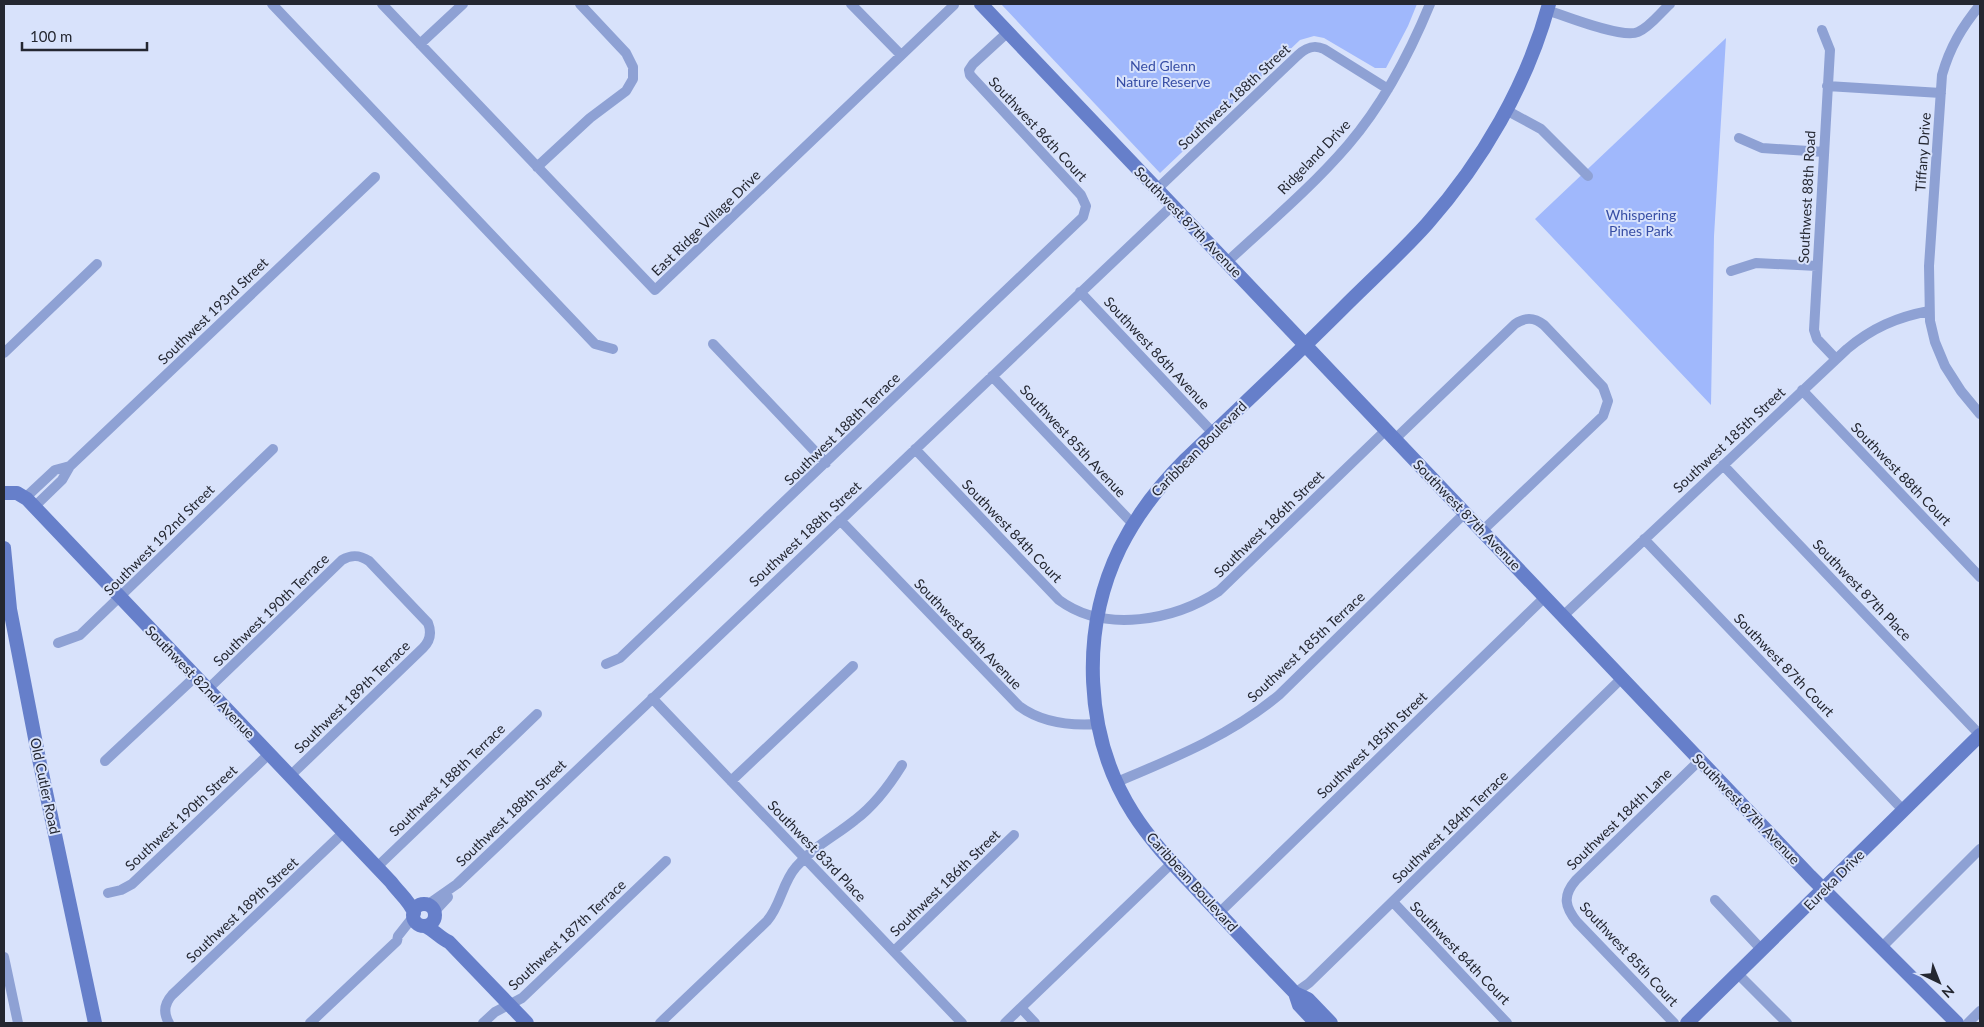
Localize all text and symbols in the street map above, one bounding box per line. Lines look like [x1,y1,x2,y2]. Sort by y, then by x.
scale bar [22,20,148,52]
text: 100 m [30,27,72,45]
street label: Southwest 188th Street [1174,40,1293,153]
park label: Ned Glenn Nature Reserve [1116,57,1210,90]
street label: Southwest 86th Court [986,73,1091,184]
street label: Tiffany Drive [1911,112,1934,192]
street label: Ridgeland Drive [1274,116,1354,198]
street label: Southwest 88th Road [1795,130,1818,264]
street label: Southwest 87th Avenue [1131,163,1246,281]
street label: East Ridge Village Drive [648,166,764,279]
park label: Whispering Pines Park [1606,206,1676,239]
street label: Southwest 193rd Street [154,254,271,368]
street label: Southwest 86th Avenue [1101,293,1214,412]
street label: Southwest 188th Terrace [780,369,903,488]
street label: Southwest 85th Avenue [1017,381,1130,500]
street label: Southwest 185th Street [1669,383,1788,496]
street label: Caribbean Boulevard [1147,397,1250,500]
street label: Southwest 88th Court [1848,419,1955,529]
street label: Southwest 87th Avenue [1410,456,1525,574]
street label: Southwest 186th Street [1210,467,1327,581]
street label: Southwest 84th Court [959,476,1066,586]
street label: Southwest 188th Street [745,477,864,590]
street label: Southwest 192nd Street [100,481,218,599]
street label: Southwest 87th Place [1810,535,1915,644]
street label: Southwest 190th Terrace [209,550,332,669]
street label: Southwest 84th Avenue [911,575,1026,693]
street label: Southwest 185th Terrace [1243,588,1368,705]
street label: Southwest 87th Court [1731,610,1838,720]
street label: Southwest 82nd Avenue [142,622,259,742]
street label: Southwest 189th Terrace [290,637,413,756]
street label: Southwest 185th Street [1313,688,1430,802]
street label: Southwest 188th Terrace [385,720,508,839]
street label: Old Cutler Road [27,736,64,836]
street label: Southwest 87th Avenue [1689,750,1804,868]
street label: Southwest 188th Street [452,756,569,870]
street label: Southwest 190th Street [121,761,240,874]
street label: Southwest 184th Lane [1563,764,1675,873]
street label: Southwest 184th Terrace [1388,767,1511,886]
street label: Southwest 83rd Place [765,797,870,905]
street label: Southwest 186th Street [886,826,1003,940]
street label: Caribbean Boulevard [1143,828,1242,935]
street label: Eureka Drive [1800,846,1868,914]
street label: Southwest 189th Street [182,853,301,966]
street label: Southwest 187th Terrace [504,876,629,993]
street label: Southwest 84th Court [1407,898,1514,1008]
street label: Southwest 85th Court [1577,898,1682,1009]
north arrow [1914,957,1964,1007]
text: N [1938,982,1958,1002]

